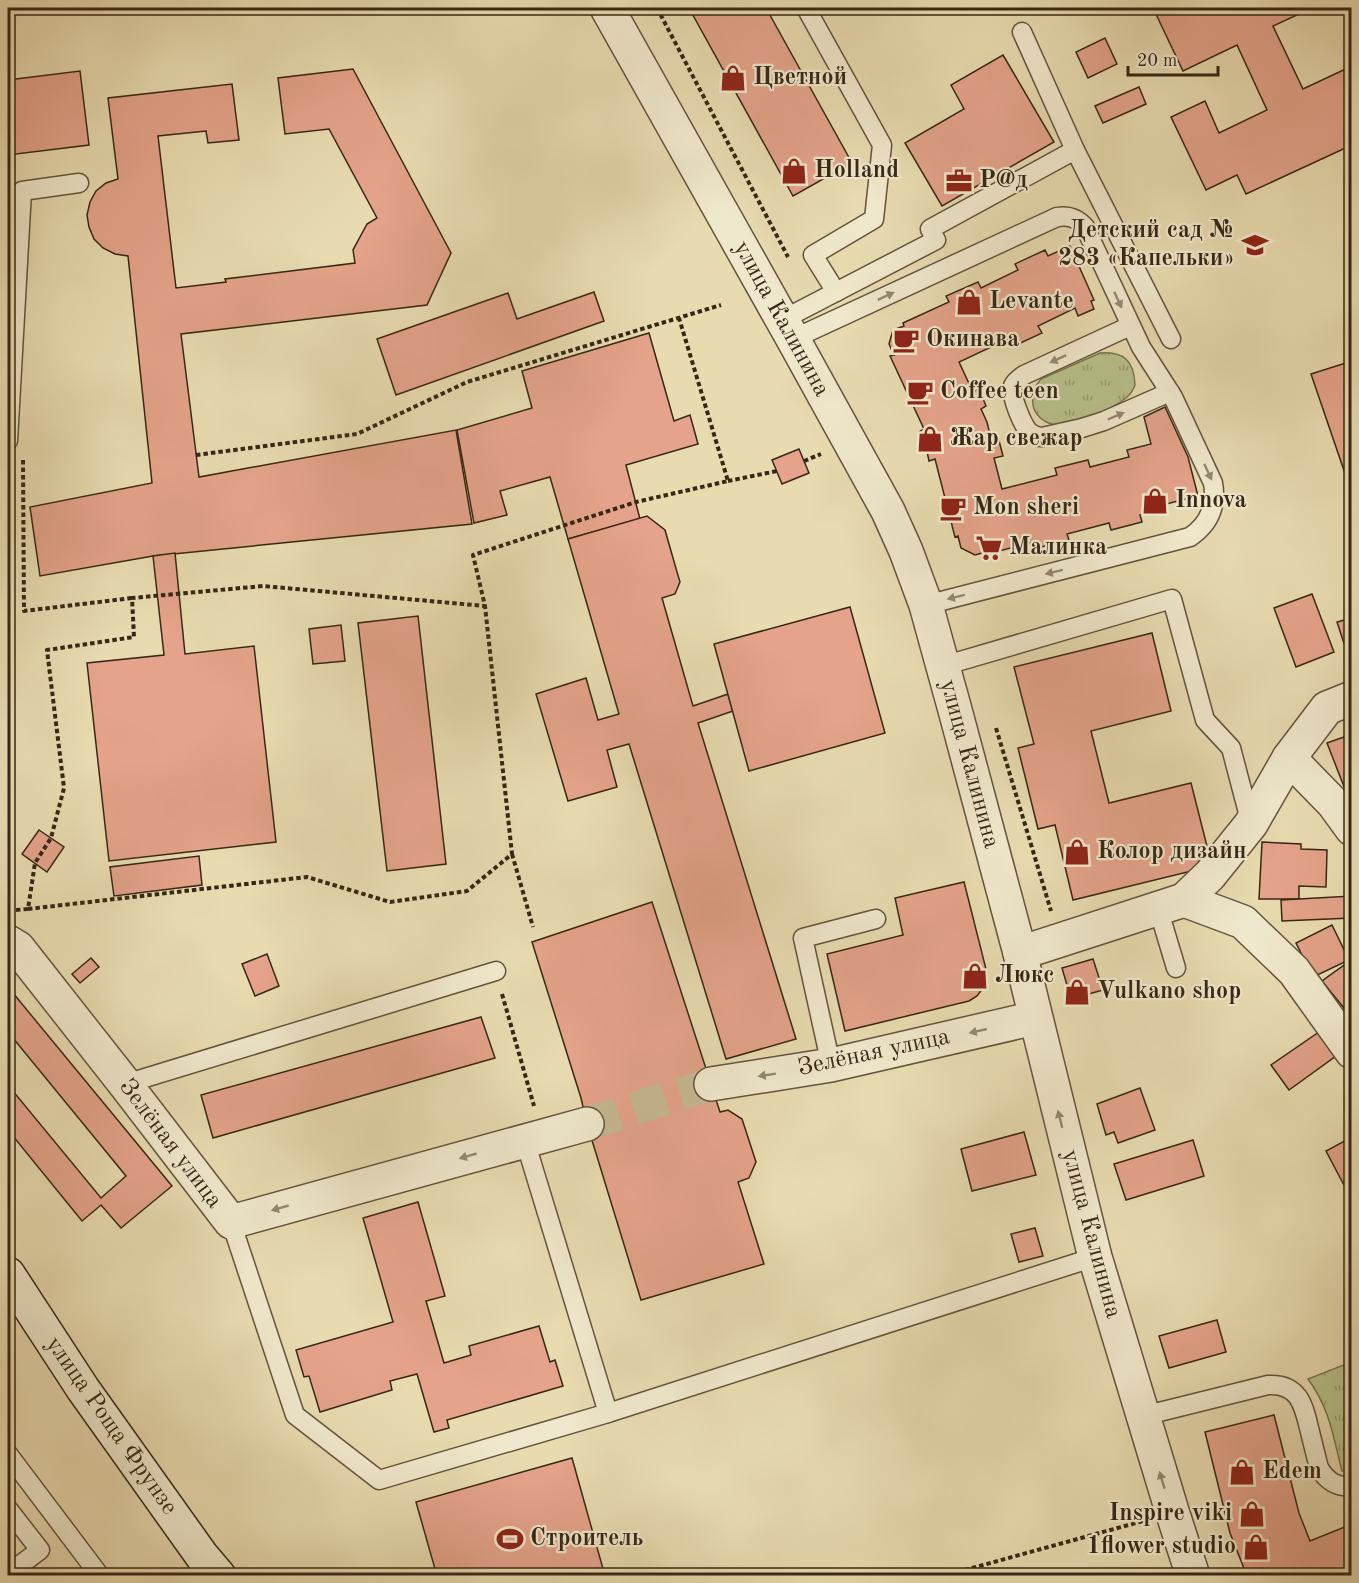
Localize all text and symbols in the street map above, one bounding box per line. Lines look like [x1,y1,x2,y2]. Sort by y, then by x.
scale bar [1128,39,1218,77]
text: 20 m [1137,52,1177,70]
shop icon: Цветной [718,63,748,93]
place label: Цветной [753,66,847,90]
shop icon: Holland [779,156,809,186]
place label: Holland [814,159,899,183]
office icon: Р@д [944,166,974,196]
place label: Р@д [979,169,1028,193]
place label: Детский сад № 283 «Капельки» [1058,219,1235,271]
school or university icon: Детский сад № 283 «Капельки» [1240,230,1270,260]
street label: улица Калинина [728,237,834,401]
shop icon: Levante [954,287,984,317]
place label: Levante [989,290,1074,314]
one-way arrow [878,291,895,300]
one-way arrow [1114,291,1123,308]
cafe icon: Окинава [891,325,921,355]
place label: Окинава [926,328,1019,352]
one-way arrow [1050,355,1067,364]
cafe icon: Coffee teen [905,377,935,407]
place label: Coffee teen [940,380,1059,404]
one-way arrow [1108,411,1126,421]
shop icon: Жар свежар [915,424,945,454]
place label: Жар свежар [950,427,1083,451]
one-way arrow [1204,464,1213,481]
shop icon: Innova [1140,486,1170,516]
place label: Innova [1175,489,1247,513]
cafe icon: Mon sheri [938,493,968,523]
place label: Mon sheri [973,496,1079,520]
supermarket icon: Малинка [974,533,1004,563]
place label: Малинка [1009,536,1107,560]
one-way arrow [1045,568,1063,577]
one-way arrow [946,593,965,603]
street label: улица Калинина [935,677,1003,851]
shop icon: Колор дизайн [1062,837,1092,867]
place label: Колор дизайн [1097,840,1247,864]
shop icon: Люкс [960,961,990,991]
place label: Люкс [995,964,1055,988]
shop icon: Vulkano shop [1062,977,1092,1007]
place label: Vulkano shop [1097,980,1241,1004]
street label: Зелёная улица [796,1025,952,1081]
one-way arrow [969,1027,988,1036]
one-way arrow [757,1071,776,1080]
street label: Зелёная улица [114,1075,226,1213]
one-way arrow [1055,1110,1065,1128]
street label: улица Калинина [1057,1147,1125,1321]
one-way arrow [459,1152,477,1161]
one-way arrow [271,1204,289,1214]
street label: улица Роща Фрунзе [41,1333,181,1519]
shop icon: Edem [1227,1457,1257,1487]
place label: Edem [1262,1460,1322,1484]
one-way arrow [1157,1471,1166,1489]
shop icon: Inspire viki [1237,1499,1267,1529]
place label: Inspire viki [1109,1502,1232,1526]
sports icon: Строитель [495,1524,525,1554]
place label: Строитель [530,1527,643,1551]
shop icon: 1flower studio [1241,1532,1271,1562]
place label: 1flower studio [1087,1535,1236,1559]

